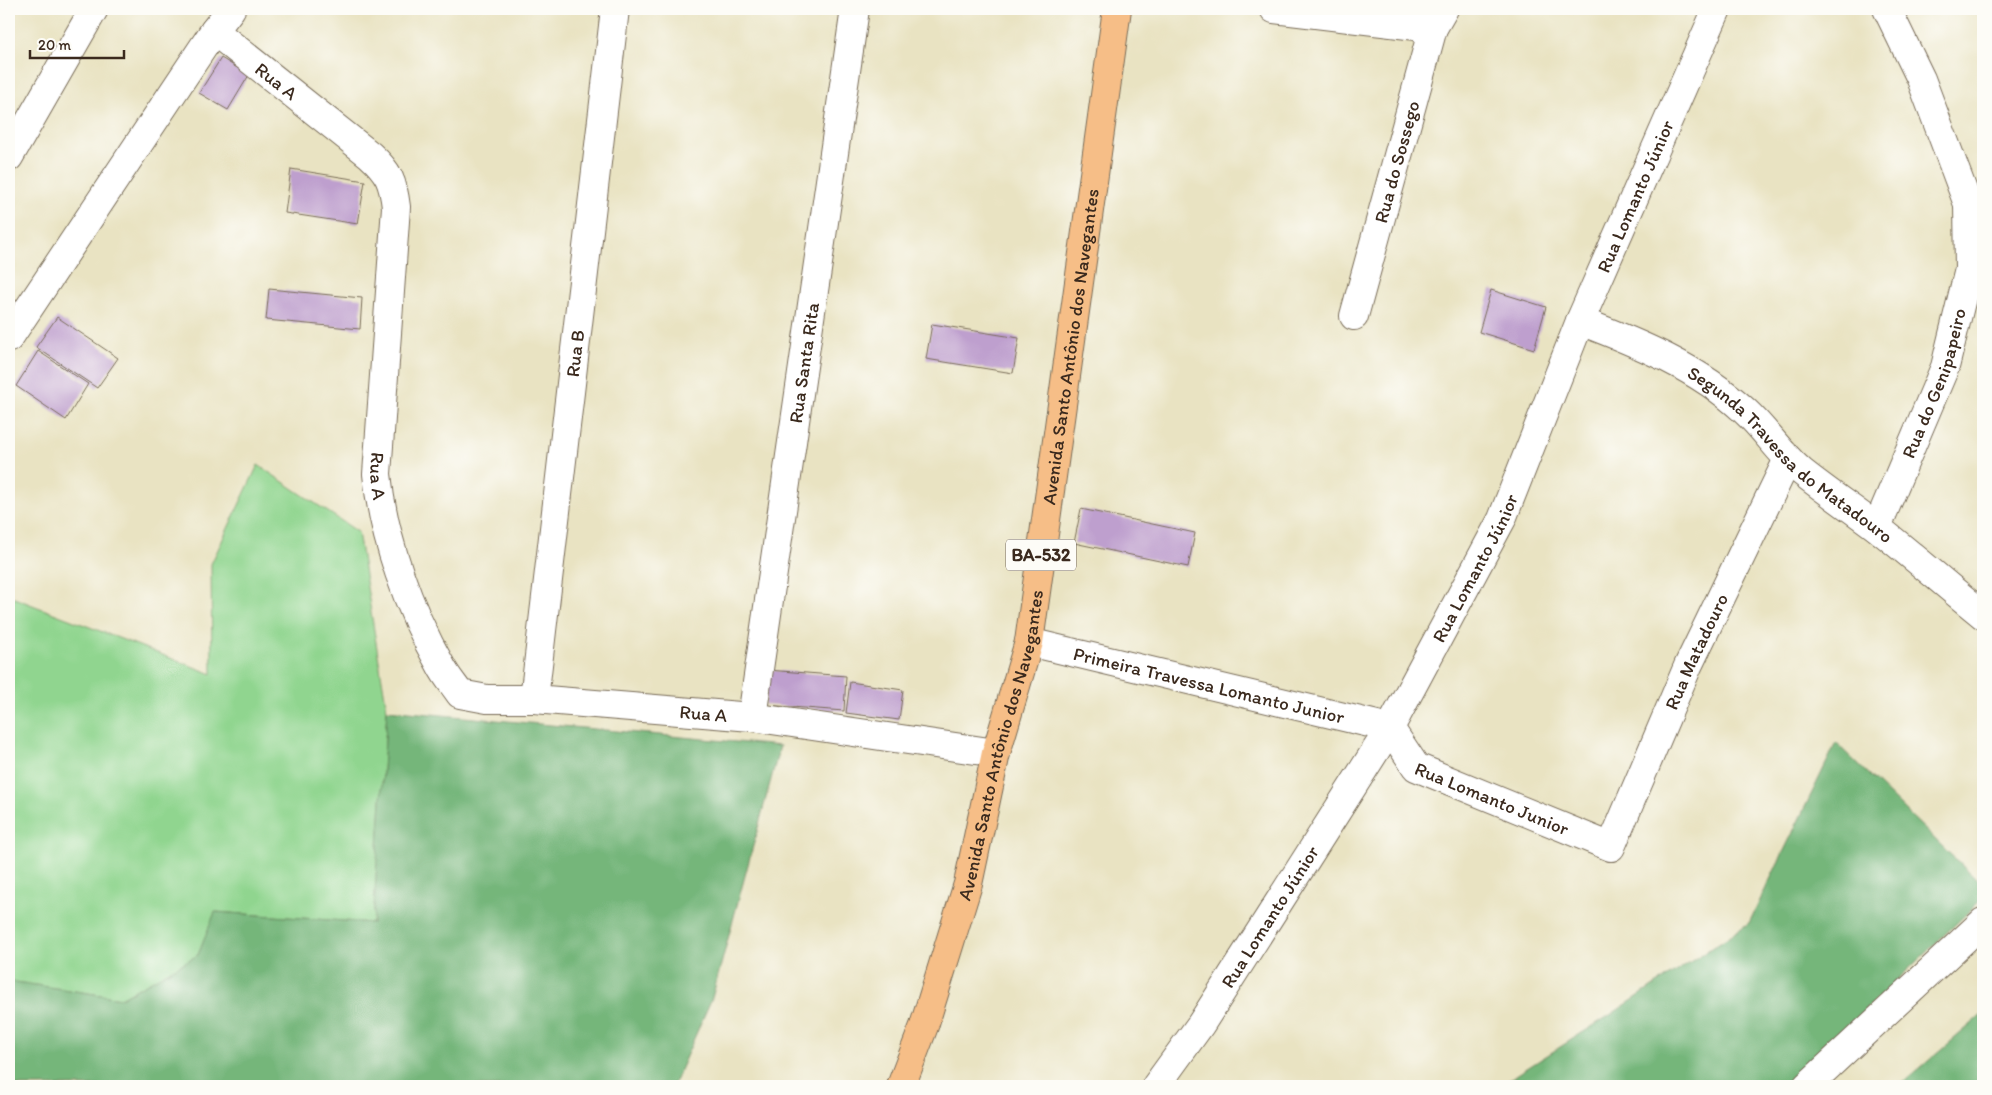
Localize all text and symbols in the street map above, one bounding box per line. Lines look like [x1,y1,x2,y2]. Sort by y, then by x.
scale bar [30,28,124,60]
text: 20 m [38,36,72,54]
street label: Rua A [250,57,302,105]
street label: Rua do Sossego [1369,98,1425,226]
street label: Rua Lomanto Júnior [1592,116,1679,276]
street label: Avenida Santo Antônio dos Navegantes [1037,187,1104,506]
street label: Rua Santa Rita [784,301,824,425]
street label: Rua do Genipapeiro [1897,306,1971,462]
street label: Rua B [561,328,589,378]
street label: Segunda Travessa do Matadouro [1683,361,1898,548]
street label: Rua A [365,451,391,502]
street label: Rua Lomanto Júnior [1427,490,1523,646]
road number: BA-532 [1006,540,1076,570]
street label: Avenida Santo Antônio dos Navegantes [953,588,1048,903]
street label: Rua Matadouro [1660,590,1733,713]
street label: Primeira Travessa Lomanto Junior [1071,642,1347,729]
street label: Rua A [679,700,728,727]
street label: Rua Lomanto Junior [1411,757,1573,841]
street label: Rua Lomanto Júnior [1216,841,1324,992]

